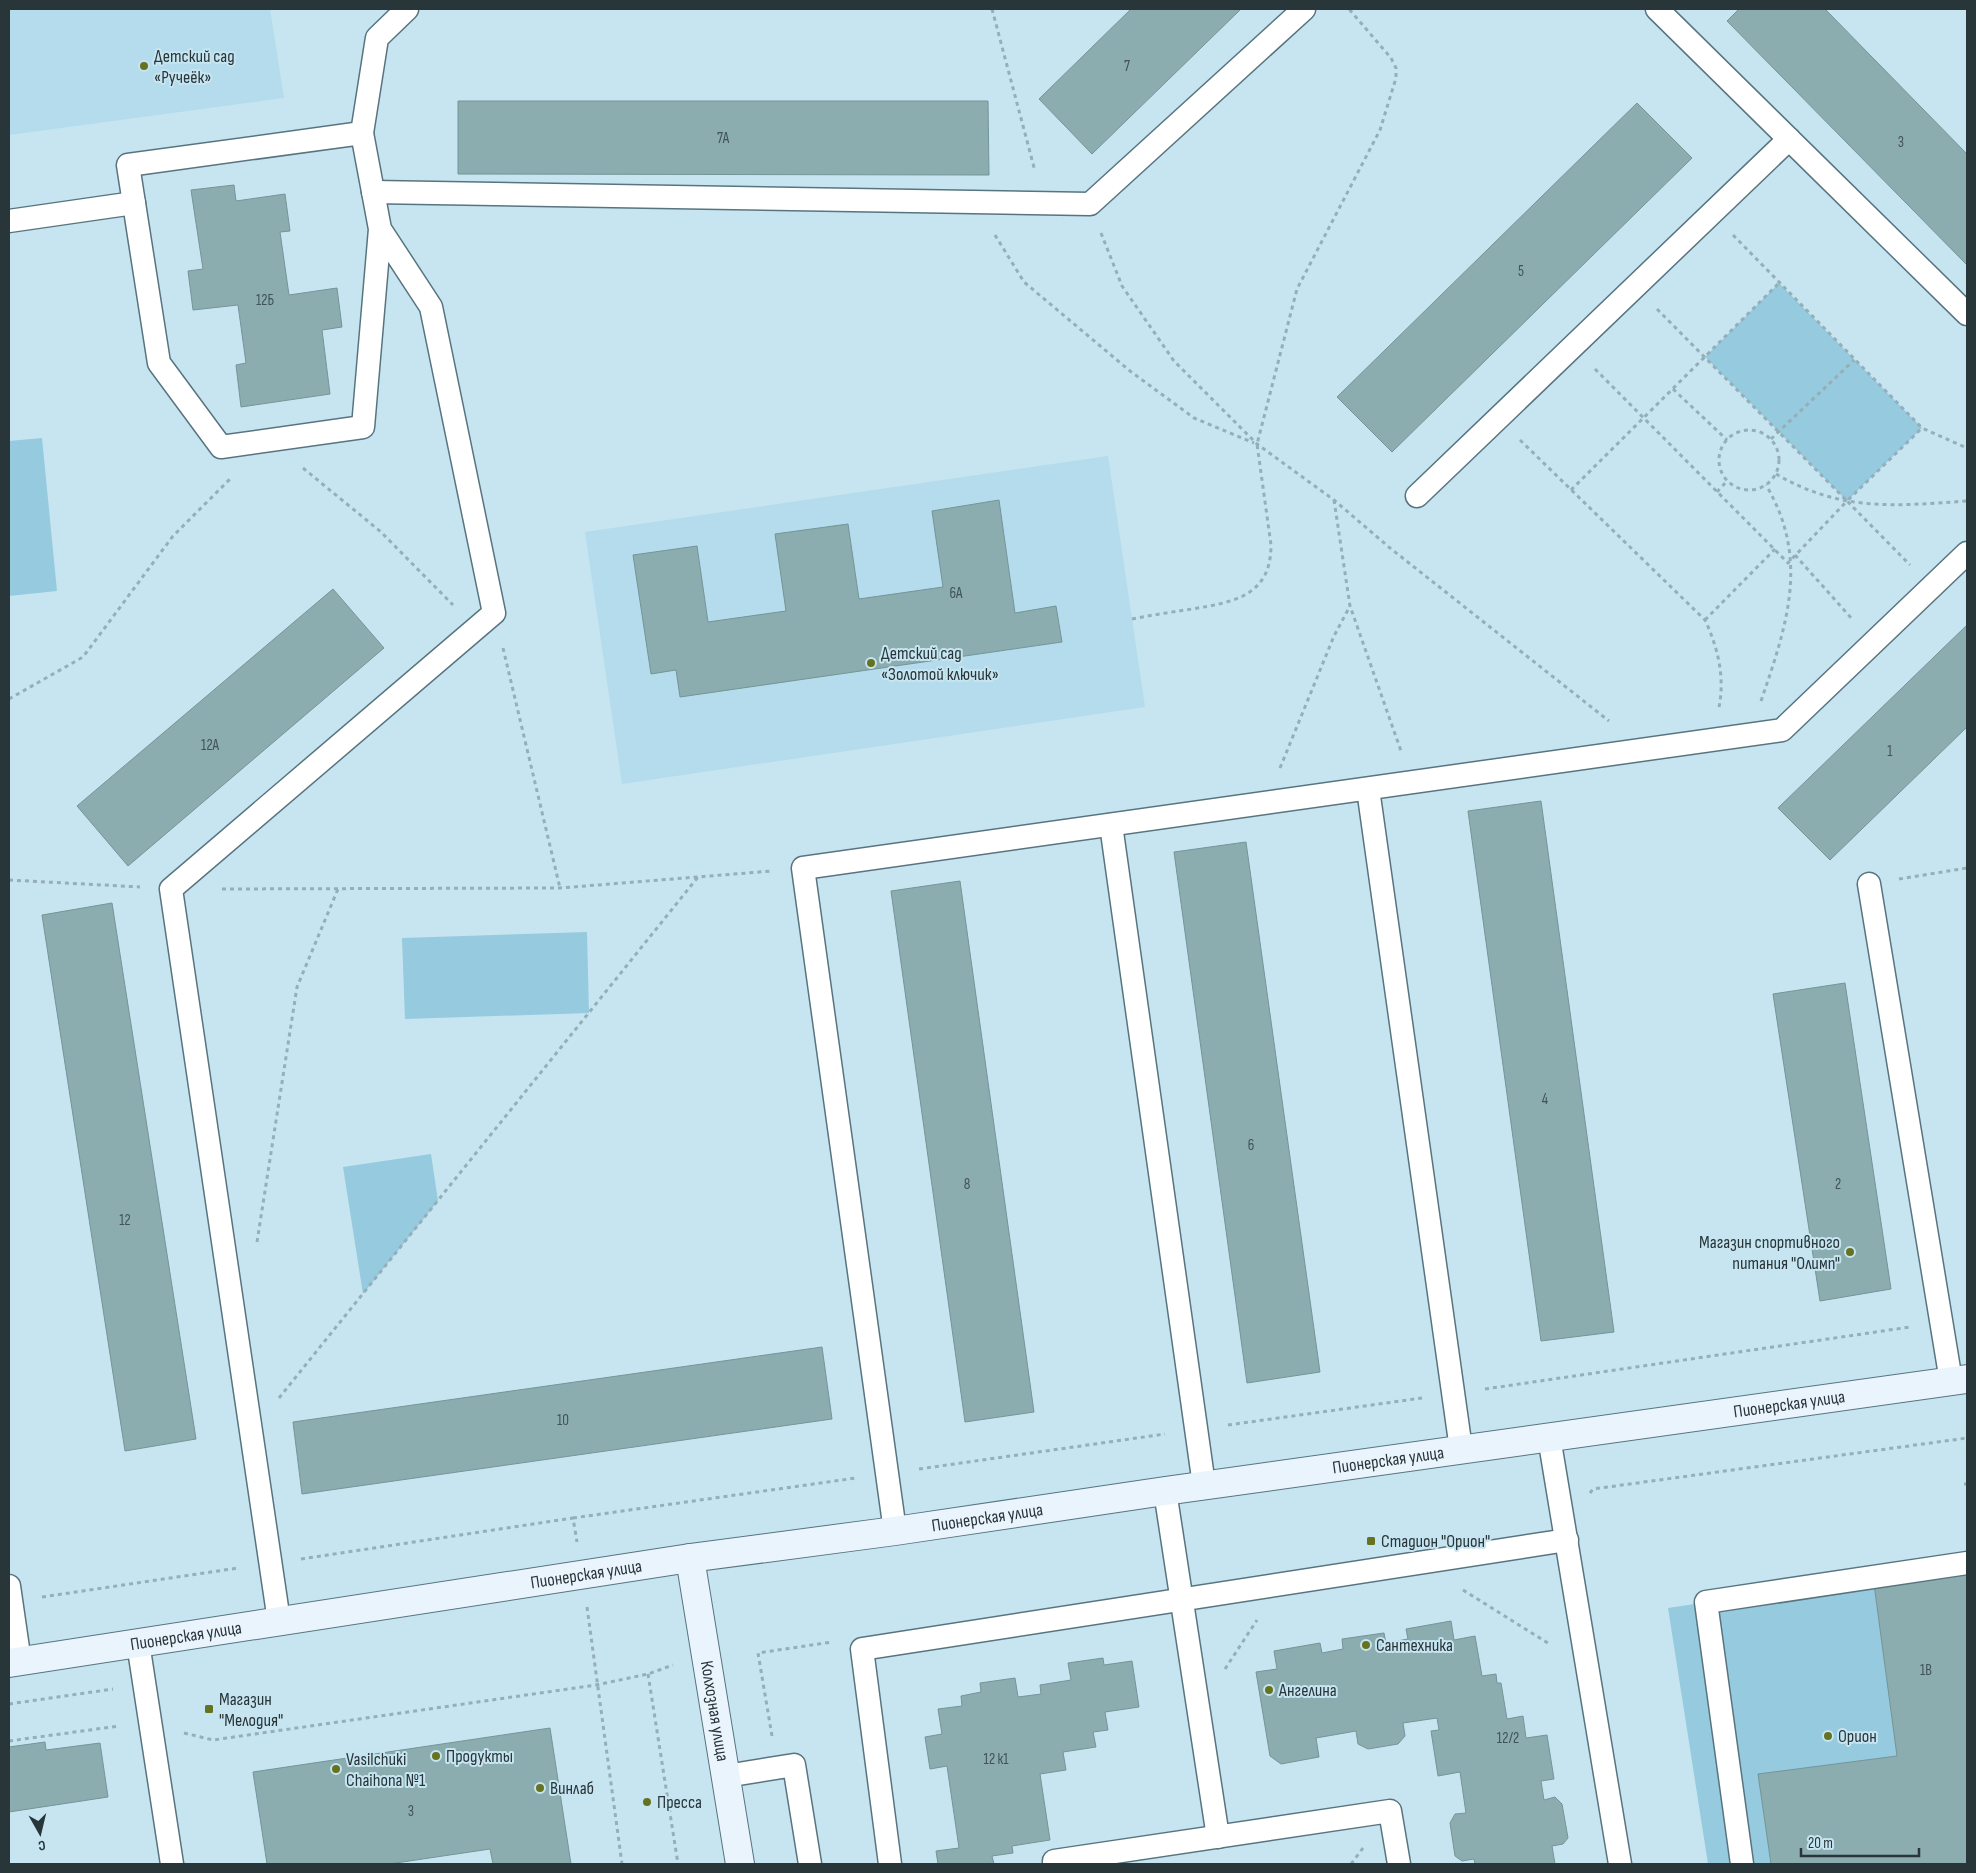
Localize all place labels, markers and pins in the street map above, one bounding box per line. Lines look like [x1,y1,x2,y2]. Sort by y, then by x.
place label: Детский сад «Ручеёк» [154,46,235,88]
marker: Детский сад «Ручеёк» [138,60,150,72]
place label: Детский сад «Золотой ключик» [881,643,999,685]
marker: Детский сад «Золотой ключик» [865,657,877,669]
place label: Магазин спортивного питания "Олимп" [1699,1232,1840,1274]
marker: Магазин спортивного питания "Олимп" [1844,1246,1856,1258]
place label: Стадион "Орион" [1381,1531,1490,1552]
marker: Стадион "Орион" [1365,1535,1377,1547]
place label: Сантехника [1376,1635,1453,1656]
marker: Сантехника [1360,1639,1372,1651]
place label: Ангелина [1278,1680,1337,1701]
marker: Ангелина [1263,1684,1275,1696]
place label: Магазин "Мелодия" [219,1689,283,1731]
marker: Магазин "Мелодия" [203,1703,215,1715]
place label: Орион [1838,1726,1877,1747]
marker: Орион [1822,1730,1834,1742]
place label: Продукты [446,1746,513,1767]
place label: Vasilchuki Chaihona №1 [346,1749,426,1791]
marker: Продукты [430,1750,442,1762]
marker: Vasilchuki Chaihona №1 [330,1763,342,1775]
place label: Винлаб [550,1778,594,1799]
marker: Винлаб [534,1782,546,1794]
place label: Пресса [657,1792,702,1813]
marker: Пресса [641,1796,653,1808]

